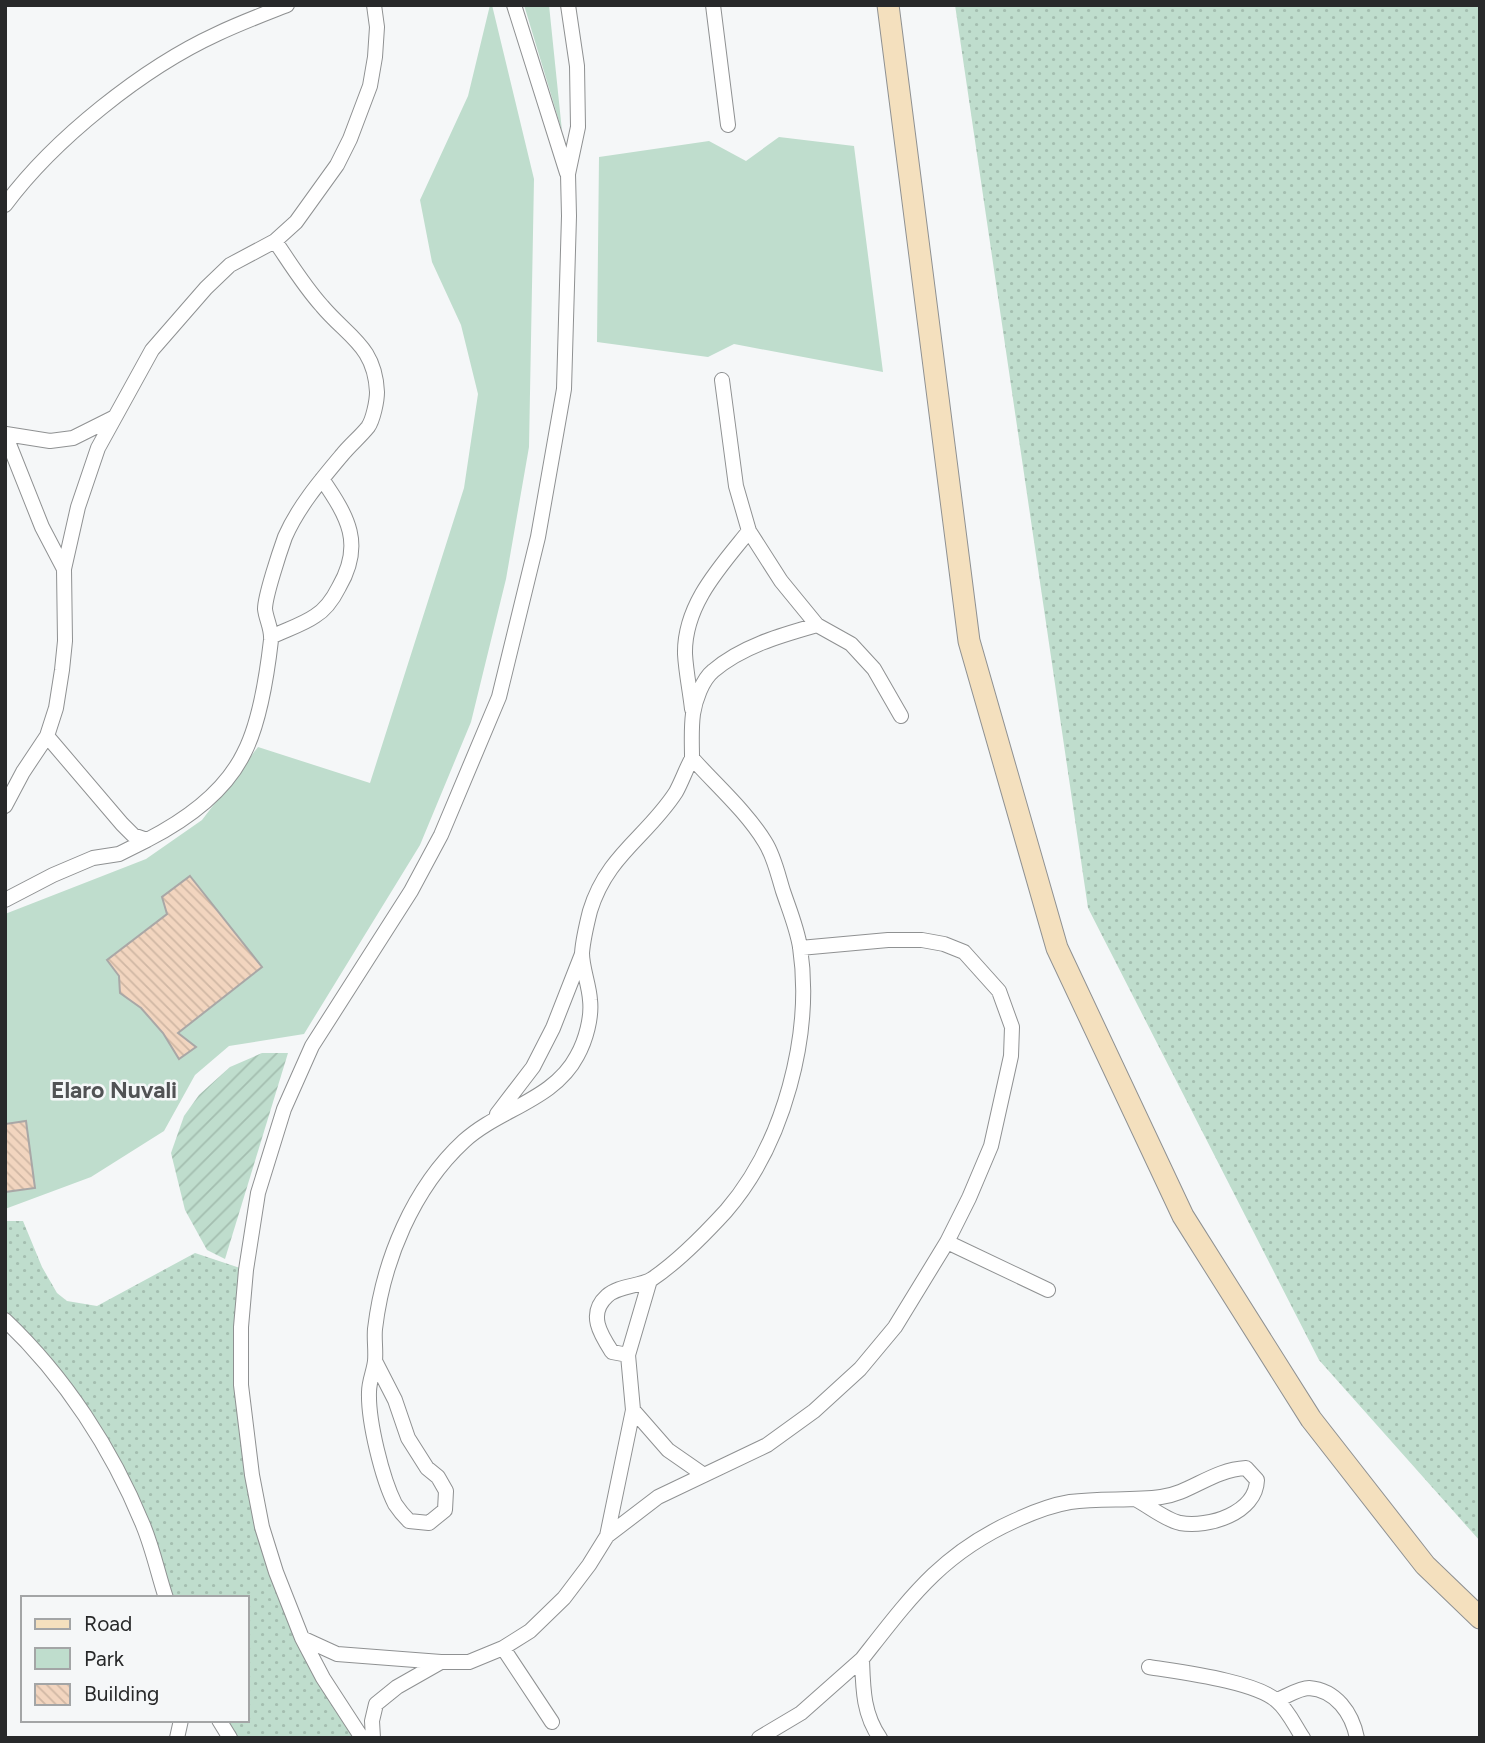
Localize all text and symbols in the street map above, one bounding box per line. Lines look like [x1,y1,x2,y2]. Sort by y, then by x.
district label: Elaro Nuvali [51,1076,177,1104]
legend [21,1596,248,1722]
text: Road [84,1611,132,1636]
text: Park [84,1646,125,1671]
text: Building [84,1681,159,1706]

